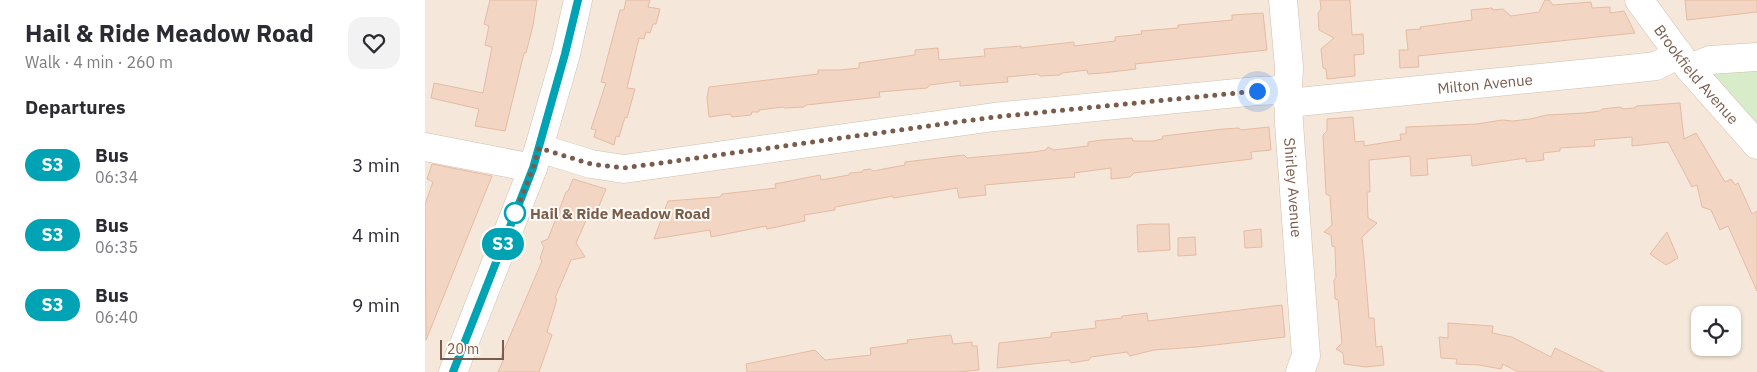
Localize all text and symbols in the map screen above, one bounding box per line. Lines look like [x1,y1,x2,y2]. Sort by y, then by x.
text: Hail & Ride Meadow Road [25,17,314,49]
button: heart [348,17,400,69]
street label: Brookfield Avenue [1651,20,1743,128]
text: Walk · 4 min · 260 m [25,52,173,72]
street label: Milton Avenue [1436,69,1534,98]
your location [1245,79,1270,104]
text: Departures [25,95,125,119]
street label: Shirley Avenue [1281,137,1307,238]
text: Bus [95,143,129,167]
text: S3 [41,153,64,176]
text: 3 min [352,153,400,177]
text: 06:34 [95,167,138,187]
marker: Hail & Ride Meadow Road [504,202,526,224]
place label: Hail & Ride Meadow Road [530,204,710,223]
text: Bus [95,213,129,237]
text: S3 [41,223,64,246]
text: 4 min [352,223,400,247]
line badge: S3 [481,228,525,260]
text: S3 [492,232,514,255]
text: 06:35 [95,237,138,257]
text: Bus [95,283,129,307]
text: S3 [41,293,64,316]
text: 9 min [352,293,400,317]
map controls [1691,306,1741,356]
button: locate [1691,306,1741,356]
text: 06:40 [95,307,138,327]
scale bar [440,337,504,360]
text: 20 m [447,340,479,358]

